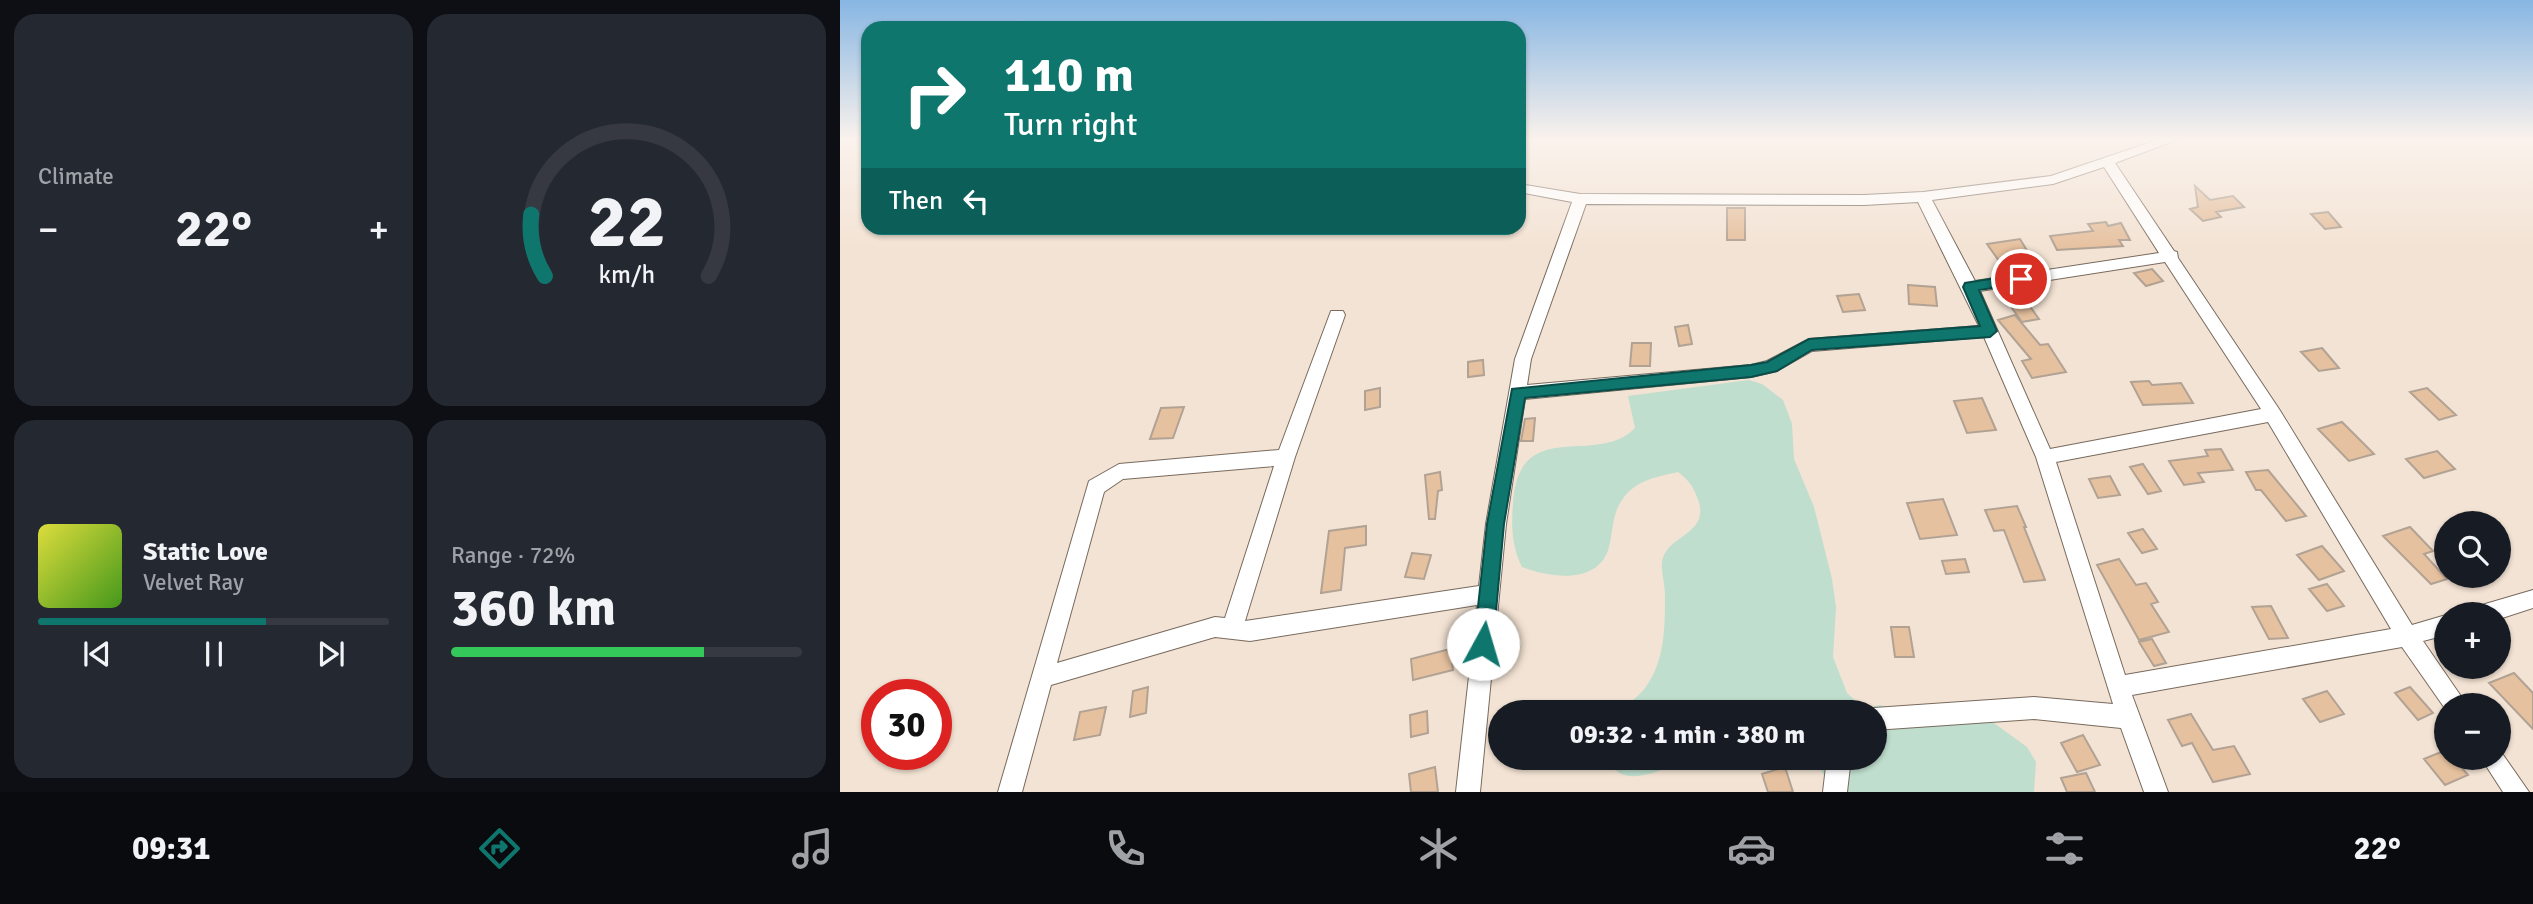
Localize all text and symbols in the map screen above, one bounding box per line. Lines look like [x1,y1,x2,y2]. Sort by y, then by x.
text: 110 m [1004,45,1134,105]
icon: right [889,49,980,140]
text: Turn right [1004,105,1137,144]
text: Climate [38,162,114,191]
text: 22 [587,178,666,267]
icon: left [957,182,995,220]
text: Then [889,185,943,217]
text: 22° [175,197,252,261]
text: − [38,206,59,253]
text: + [368,206,389,253]
pin [1991,249,2051,309]
text: km/h [598,259,655,290]
icon: arrive [2002,260,2040,298]
map controls [2434,511,2511,770]
button: search [2434,511,2511,588]
text: Static Love [143,536,268,568]
text: Range · 72% [451,541,575,570]
text: Velvet Ray [143,568,244,597]
text: 360 km [451,576,616,640]
button: + [2434,602,2511,679]
position arrow [1446,607,1520,681]
icon: previous [78,635,116,673]
icon: pause [195,635,233,673]
icon: next [312,635,350,673]
speed limit sign: 30 [861,679,952,770]
button: − [2434,693,2511,770]
text: 09:32 · 1 min · 380 m [1570,719,1805,751]
icon: directions [475,824,524,873]
icon: music [788,824,837,873]
icon: phone [1101,824,1150,873]
icon: climate [1414,824,1463,873]
icon: car [1727,824,1776,873]
icon: filters [2040,824,2089,873]
text: 09:31 [132,829,211,868]
text: 22° [2353,829,2401,868]

